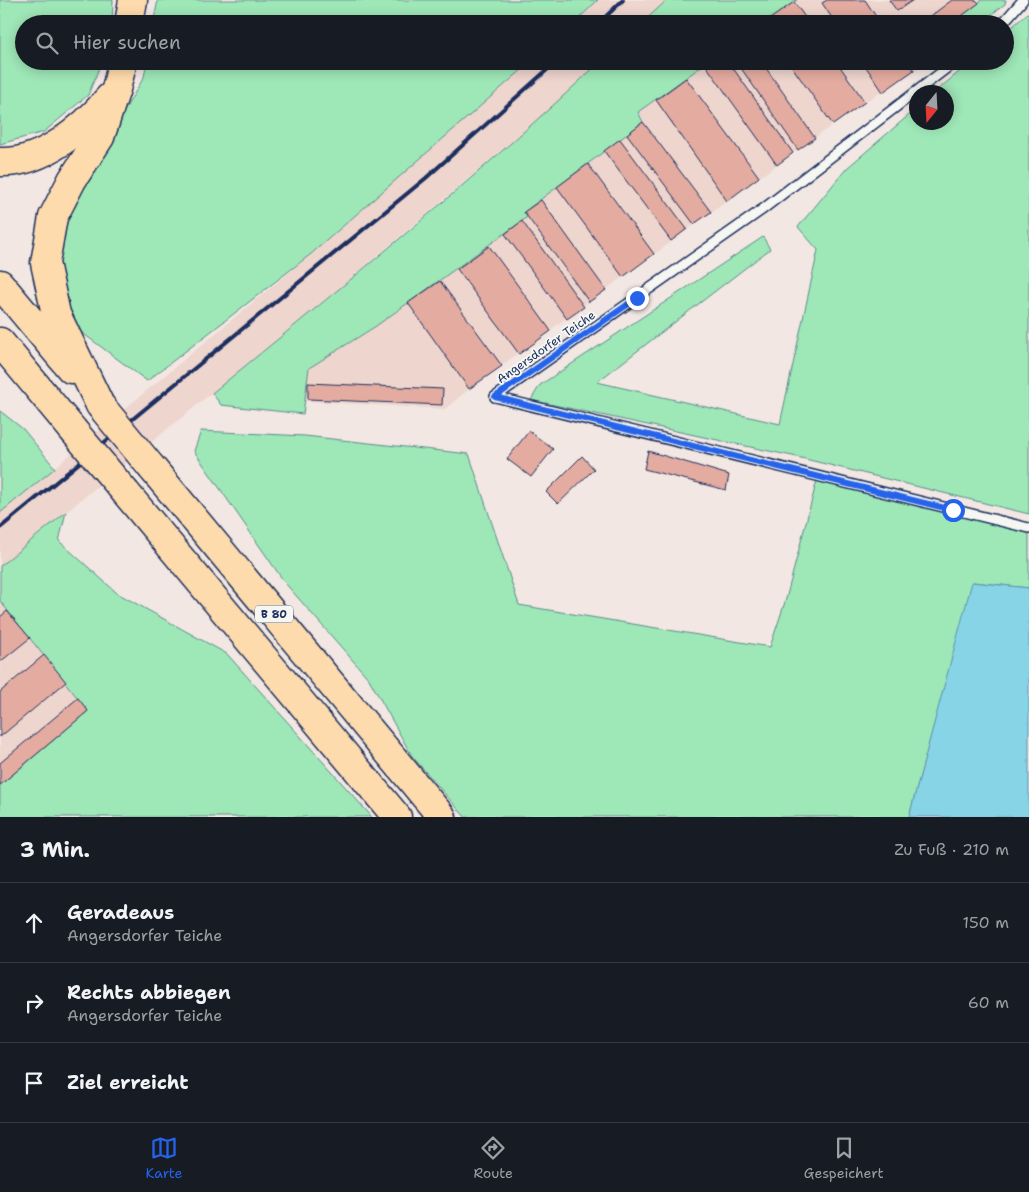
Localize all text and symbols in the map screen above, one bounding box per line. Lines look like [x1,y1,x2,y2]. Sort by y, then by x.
search box [15,15,1014,70]
icon: search [33,29,61,57]
text: Hier suchen [73,30,181,55]
north arrow [909,85,954,130]
route end [626,287,649,310]
street label: Angersdorfer Teiche [494,307,598,387]
route start [942,499,965,522]
road number: B 80 [255,606,293,622]
text: 3 Min. [20,836,90,864]
text: Zu Fuß · 210 m [894,839,1009,860]
text: Geradeaus [67,900,174,925]
icon: ahead [20,909,48,937]
text: 150 m [962,912,1009,933]
text: Angersdorfer Teiche [67,925,222,946]
text: Rechts abbiegen [67,980,231,1005]
icon: right [20,989,48,1017]
text: 60 m [968,992,1009,1013]
text: Angersdorfer Teiche [67,1005,222,1026]
icon: arrive [20,1069,48,1097]
text: Ziel erreicht [67,1070,188,1095]
tab: Karte [145,1134,183,1182]
tab: Route [473,1134,513,1182]
tab: Gespeichert [804,1134,884,1182]

